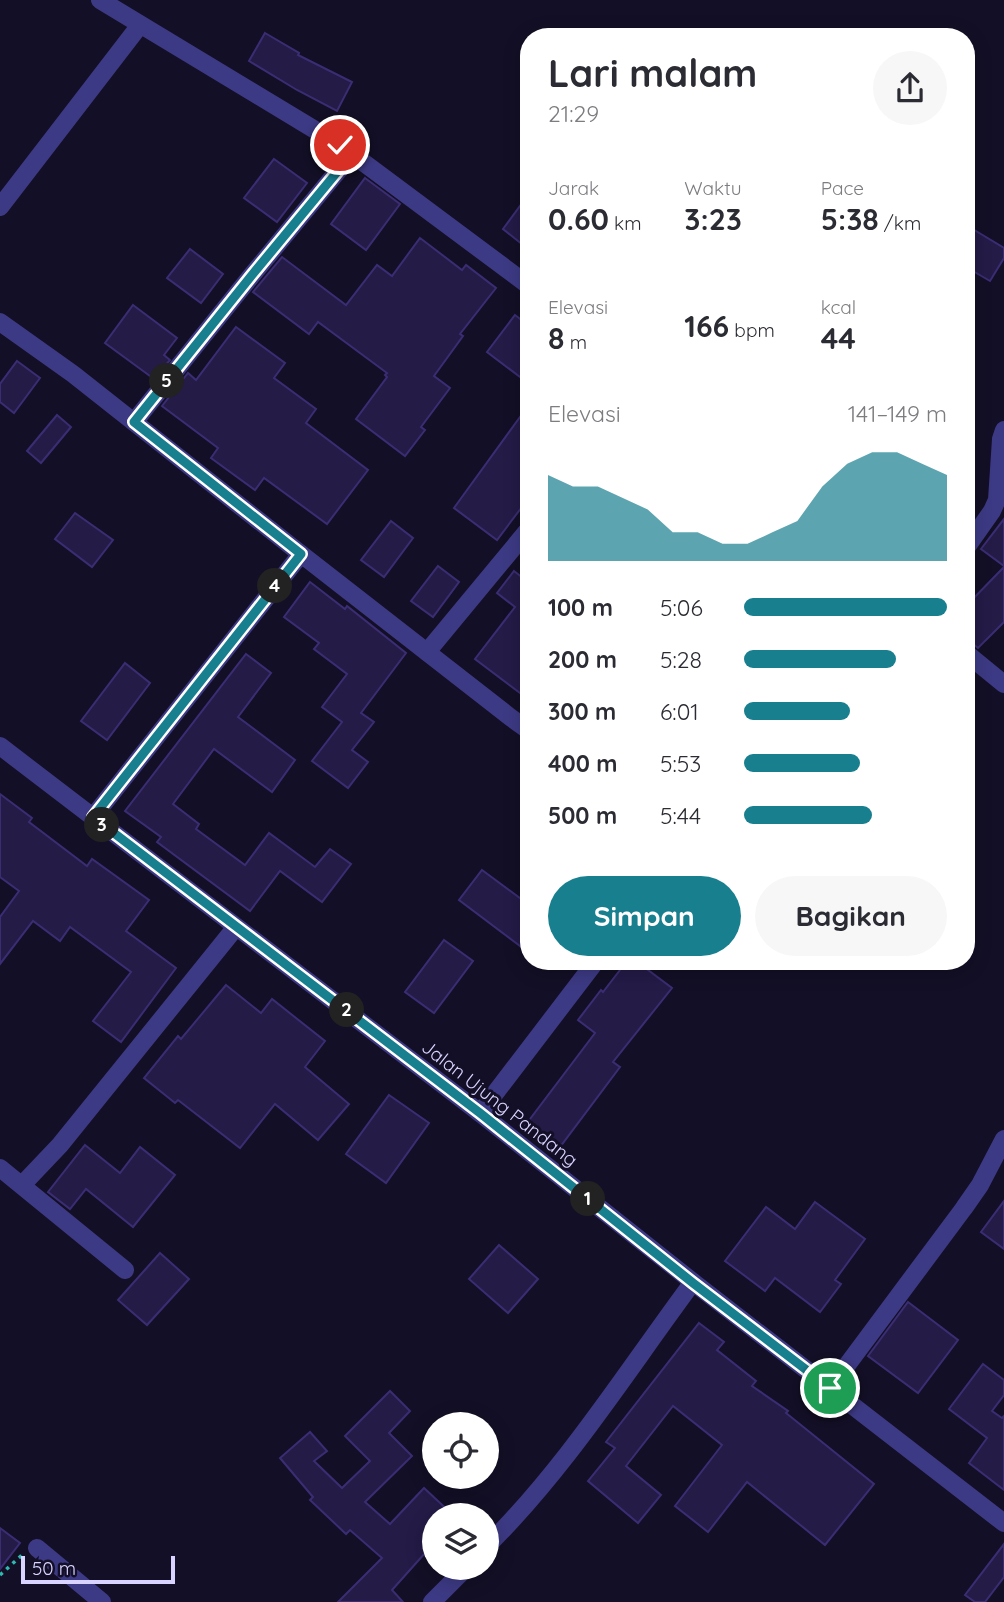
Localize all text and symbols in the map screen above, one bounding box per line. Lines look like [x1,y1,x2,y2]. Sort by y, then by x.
text: Lari malam [548,49,757,97]
button: share [873,51,947,125]
text: 21:29 [548,99,599,128]
pin [310,115,370,175]
icon: check [321,126,359,164]
text: Jarak [548,176,599,200]
text: Waktu [684,176,741,200]
text: Pace [821,176,864,200]
text: 0.60 [548,200,609,238]
text: 3:23 [684,200,742,238]
text: 5:38 [821,200,879,238]
text: km [609,211,642,235]
text: /km [879,211,921,235]
text: Elevasi [548,295,608,319]
text: kcal [821,295,856,319]
text: 166 [684,307,729,345]
text: bpm [729,318,775,342]
text: 8 [548,319,564,357]
text: 44 [821,319,856,357]
text: m [564,330,587,354]
pin: 5 [150,364,184,398]
text: 5 [161,368,172,392]
text: Elevasi [548,399,621,428]
text: 141–149 m [848,399,947,428]
pin: 4 [258,568,292,604]
text: 4 [269,573,280,597]
text: 100 m [548,593,613,622]
text: 5:06 [660,593,703,622]
text: 200 m [548,645,617,674]
text: 5:28 [660,645,702,674]
text: 300 m [548,697,616,726]
text: 6:01 [660,697,699,726]
text: 400 m [548,749,617,778]
text: 5:53 [660,749,701,778]
text: 500 m [548,801,617,830]
text: 5:44 [660,801,701,830]
pin: 3 [84,808,119,842]
text: 3 [96,812,107,836]
button: Simpan [548,876,741,956]
button: Bagikan [755,876,947,956]
pin: 2 [330,992,364,1028]
text: 2 [341,997,352,1021]
street label: Jalan Ujung Pandang [417,1035,583,1171]
pin: 1 [570,1182,606,1216]
text: 1 [584,1186,591,1210]
pin [800,1358,860,1418]
icon: arrive [811,1369,849,1407]
map controls [422,1412,499,1580]
button: locate [422,1412,499,1489]
button: layers [422,1503,499,1580]
scale bar [21,1553,175,1585]
text: 50 m [32,1556,76,1580]

